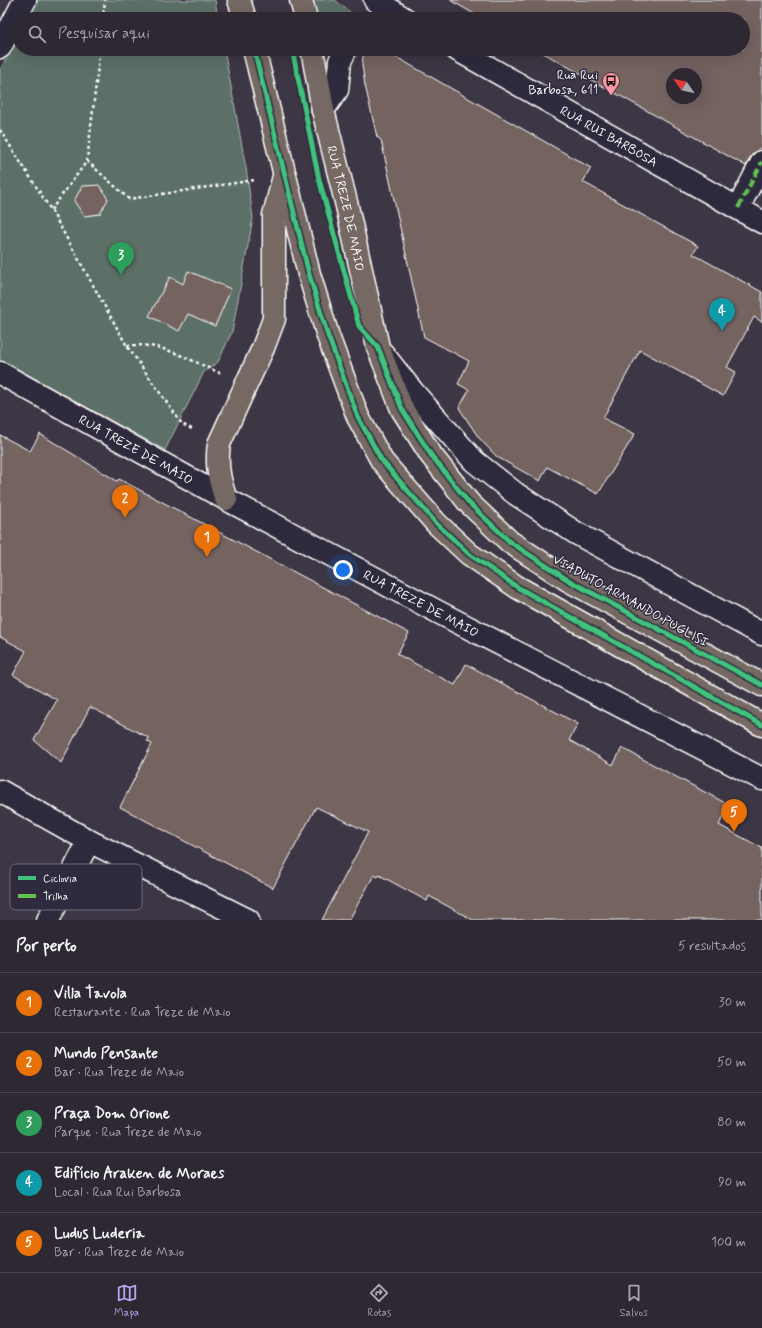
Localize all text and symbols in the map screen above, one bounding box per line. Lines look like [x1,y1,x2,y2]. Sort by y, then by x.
search box [12,12,750,56]
icon: search [26,23,48,45]
text: Pesquisar aqui [58,24,150,44]
place label: Rua Rui Barbosa, 611 [528,67,598,99]
north arrow [666,68,702,104]
bus stop icon: Rua Rui Barbosa, 611 [601,71,621,96]
street label: RUA RUI BARBOSA [557,103,660,171]
street label: RUA TREZE DE MAIO [322,144,368,273]
pin: 3 [108,242,134,275]
pin: 4 [709,298,735,331]
street label: RUA TREZE DE MAIO [75,412,196,489]
pin: 2 [112,485,138,518]
pin: 1 [194,524,220,557]
street label: VIADUTO ARMANDO PUGLISI [549,551,711,651]
your location [333,560,353,580]
street label: RUA TREZE DE MAIO [360,567,481,642]
pin: 5 [721,799,747,832]
legend [10,864,142,910]
text: Ciclovia [43,872,77,886]
text: Trilha [43,890,68,904]
text: Por perto [16,935,77,957]
text: 5 resultados [678,938,746,955]
text: Villa Tavola [54,984,127,1004]
text: 1 [26,994,32,1011]
text: 30 m [719,994,746,1011]
text: Restaurante · Rua Treze de Maio [54,1004,231,1021]
text: Mundo Pensante [54,1044,158,1064]
text: 2 [26,1054,32,1071]
text: 50 m [717,1054,746,1071]
text: Bar · Rua Treze de Maio [54,1064,184,1081]
text: Praça Dom Orione [54,1104,170,1124]
text: 3 [26,1114,32,1131]
text: 80 m [717,1114,746,1131]
text: Parque · Rua Treze de Maio [54,1124,201,1141]
text: Edifício Araken de Moraes [54,1164,224,1184]
text: 4 [25,1174,33,1191]
text: 90 m [718,1174,746,1191]
text: Local · Rua Rui Barbosa [54,1184,182,1201]
text: Ludus Luderia [54,1224,144,1244]
text: 5 [25,1234,33,1251]
text: 100 m [711,1234,746,1251]
text: Bar · Rua Treze de Maio [54,1244,184,1261]
tab: Mapa [114,1282,139,1320]
tab: Rotas [367,1282,391,1320]
tab: Salvos [620,1282,648,1320]

